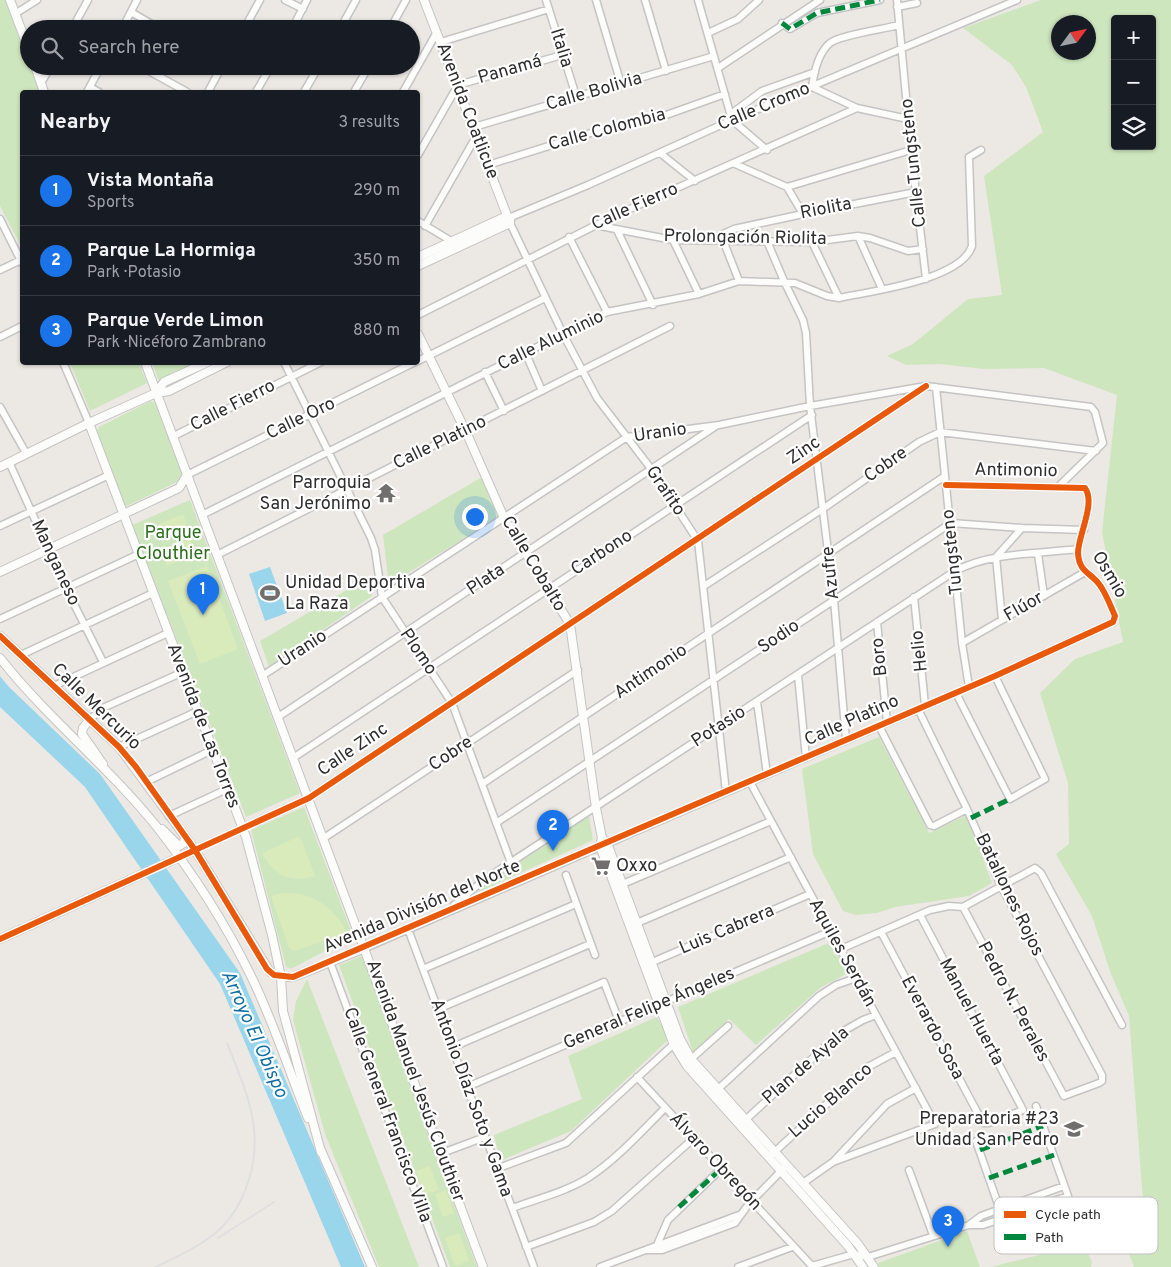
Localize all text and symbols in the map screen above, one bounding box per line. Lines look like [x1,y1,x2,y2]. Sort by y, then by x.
north arrow [1051,15,1096,60]
map controls [1111,15,1156,150]
button: + [1111,15,1156,60]
search box [20,20,420,75]
street label: Italia [544,26,578,70]
icon: search [38,34,66,62]
text: Search here [78,36,180,60]
street label: Avenida Coatlicue [430,40,504,182]
street label: Panamá [475,50,545,90]
button: − [1111,60,1156,105]
street label: Calle Bolivia [543,67,645,117]
street label: Calle Cromo [714,77,814,137]
street label: Calle Tungsteno [896,97,932,229]
street label: Calle Colombia [546,103,668,157]
button: layers [1111,105,1156,150]
text: Nearby [40,109,111,136]
text: 3 results [338,113,400,133]
text: Vista Montaña [87,169,214,193]
street label: Calle Fierro [588,178,682,236]
text: 1 [53,181,59,201]
text: 290 m [353,181,400,201]
text: Sports [87,193,135,213]
street label: Riolita [798,193,854,225]
street label: Prolongación Riolita [663,225,827,251]
text: Parque La Hormiga [87,239,256,263]
text: 2 [51,251,61,271]
text: 350 m [353,251,400,271]
text: Park · Potasio [87,263,181,283]
street label: Calle Aluminio [494,305,608,377]
text: Parque Verde Limon [87,309,264,333]
text: 3 [51,321,61,341]
text: 880 m [353,321,400,341]
text: Park · Nicéforo Zambrano [87,333,266,353]
street label: Calle Fierro [187,375,279,437]
street label: Calle Oro [263,392,339,446]
street label: Calle Platino [389,410,491,476]
street label: Uranio [632,418,688,448]
street label: Zinc [783,431,825,471]
street label: Cobre [860,442,912,488]
street label: Antimonio [974,459,1058,483]
street label: Grafito [640,461,690,521]
place label: Parroquia San Jerónimo [260,472,371,516]
temple icon: Parroquia San Jerónimo [375,482,397,504]
your location [462,504,488,530]
street label: Tungsteno [937,508,969,596]
street label: Calle Cobalto [495,512,571,616]
street label: Manganeso [25,516,85,610]
park label: Parque Clouthier [136,522,210,566]
street label: Carbono [567,525,637,581]
street label: Azufre [817,545,845,601]
street label: Osmio [1086,547,1132,603]
street label: Plata [462,559,510,601]
place label: Unidad Deportiva La Raza [285,572,425,616]
pin: 1 [187,574,219,615]
sports icon: Unidad Deportiva La Raza [259,582,281,604]
street label: Flúor [1000,587,1048,627]
street label: Sodio [754,615,804,659]
street label: Plomo [394,624,442,680]
street label: Uranio [274,625,332,673]
street label: Helio [906,629,934,673]
street label: Boro [867,637,893,677]
street label: Antimonio [610,639,692,705]
street label: Avenida de Las Torres [161,640,245,812]
street label: Calle Mercurio [46,658,146,756]
street label: Calle Platino [801,690,903,752]
street label: Potasio [687,701,751,753]
street label: Calle Zinc [313,718,393,782]
street label: Cobre [425,731,477,777]
pin: 2 [537,810,569,851]
street label: Batallones Rojos [969,830,1049,960]
street label: Avenida División del Norte [320,855,524,959]
supermarket icon: Oxxo [590,855,612,877]
place label: Oxxo [616,855,657,878]
street label: Aquiles Serdán [803,895,881,1011]
street label: Luis Cabrera [676,900,778,960]
street label: Pedro N. Perales [972,938,1054,1066]
street label: Manuel Huerta [933,954,1009,1070]
street label: Avenida Manuel Jesús Clouthier [360,957,470,1205]
street label: General Felipe Ángeles [559,961,738,1056]
water label: Arroyo El Obispo [215,966,293,1102]
street label: Everardo Sosa [895,972,969,1084]
street label: Antonio Díaz Soto y Gama [424,996,518,1200]
street label: Calle General Francisco Villa [337,1004,437,1226]
street label: Plan de Ayala [758,1022,854,1110]
street label: Lucio Blanco [784,1058,878,1144]
street label: Álvaro Obregón [664,1107,768,1216]
place label: Preparatoria #23 Unidad San Pedro [915,1108,1059,1152]
school or university icon: Preparatoria #23 Unidad San Pedro [1063,1118,1085,1140]
legend [994,1197,1158,1254]
pin: 3 [932,1206,964,1247]
text: Cycle path [1035,1207,1101,1224]
text: Path [1035,1230,1064,1247]

